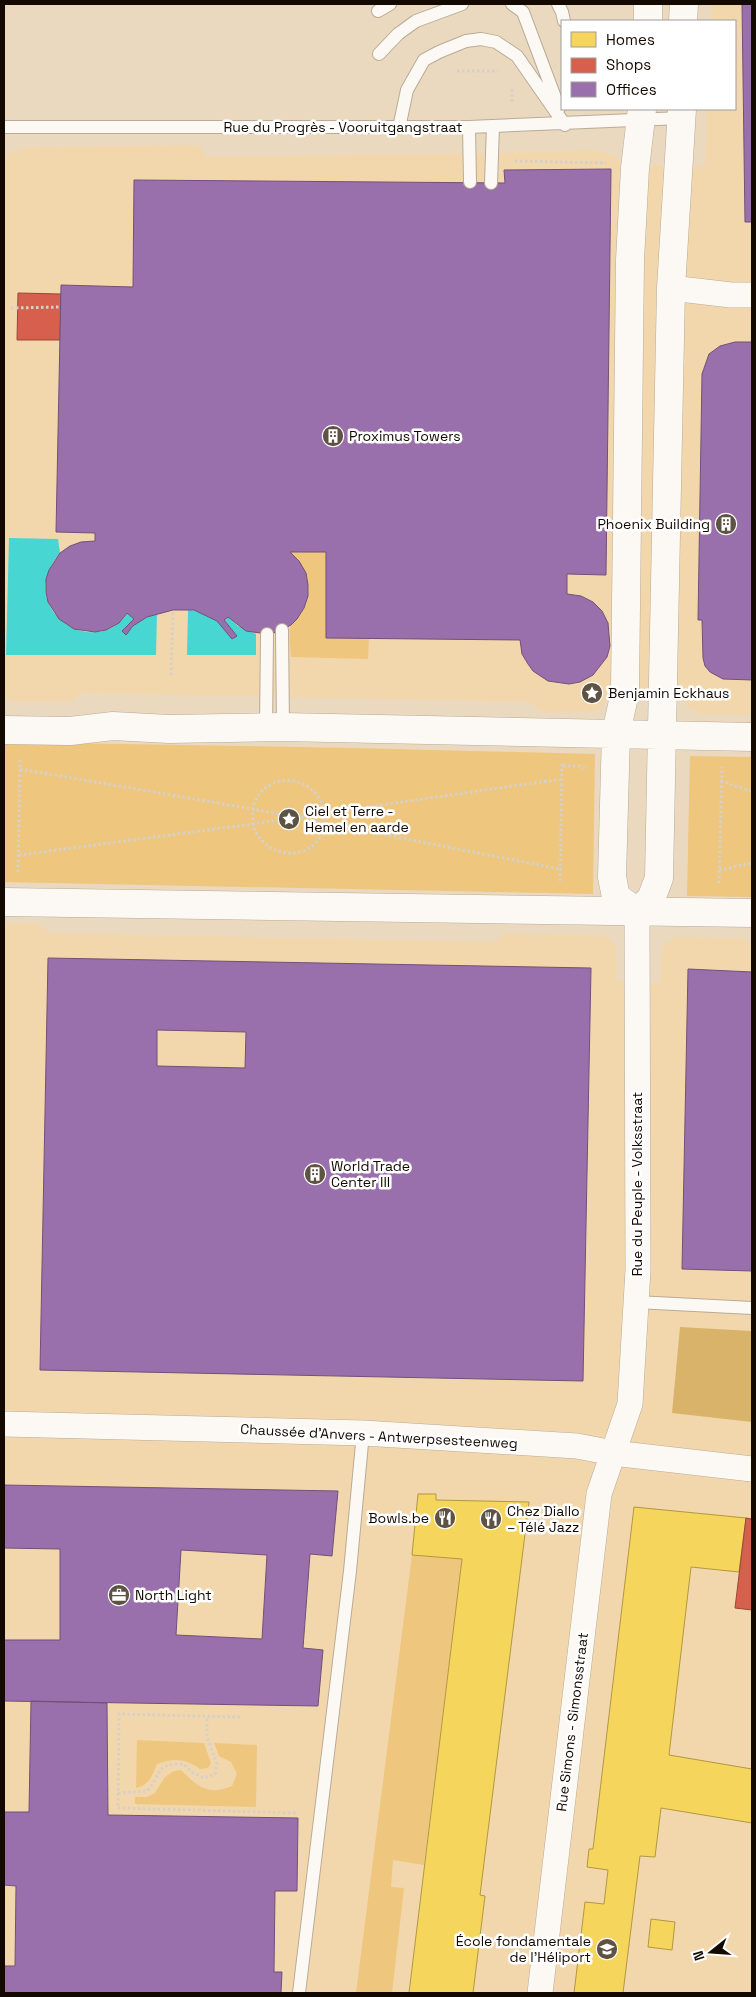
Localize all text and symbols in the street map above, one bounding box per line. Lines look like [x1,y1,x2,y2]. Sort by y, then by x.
legend [561,20,736,110]
text: Homes [606,30,655,49]
text: Shops [606,55,651,74]
text: Offices [606,80,657,99]
street label: Rue du Progrès - Vooruitgangstraat [223,118,463,136]
building icon: Proximus Towers [321,424,345,448]
place label: Proximus Towers [349,427,461,445]
building icon: Phoenix Building [714,512,738,536]
place label: Phoenix Building [597,515,710,533]
place icon: Benjamin Eckhaus [580,681,604,705]
place label: Benjamin Eckhaus [608,684,729,702]
place label: Ciel et Terre - Hemel en aarde [305,802,409,836]
place icon: Ciel et Terre - Hemel en aarde [277,807,301,831]
street label: Rue du Peuple - Volksstraat [628,1092,646,1276]
place label: World Trade Center III [331,1157,410,1191]
building icon: World Trade Center III [303,1162,327,1186]
street label: Chaussée d'Anvers - Antwerpsesteenweg [240,1420,518,1452]
place label: Chez Diallo – Télé Jazz [507,1502,580,1536]
restaurant icon: Bowls.be [433,1506,457,1530]
restaurant icon: Chez Diallo – Télé Jazz [479,1507,503,1531]
place label: Bowls.be [368,1509,429,1527]
office icon: North Light [107,1583,131,1607]
place label: North Light [135,1586,212,1604]
street label: Rue Simons - Simonsstraat [552,1631,592,1813]
north arrow [686,1927,736,1977]
place label: École fondamentale de l'Héliport [456,1932,591,1966]
school or university icon: École fondamentale de l'Héliport [595,1937,619,1961]
text: N [689,1949,709,1963]

